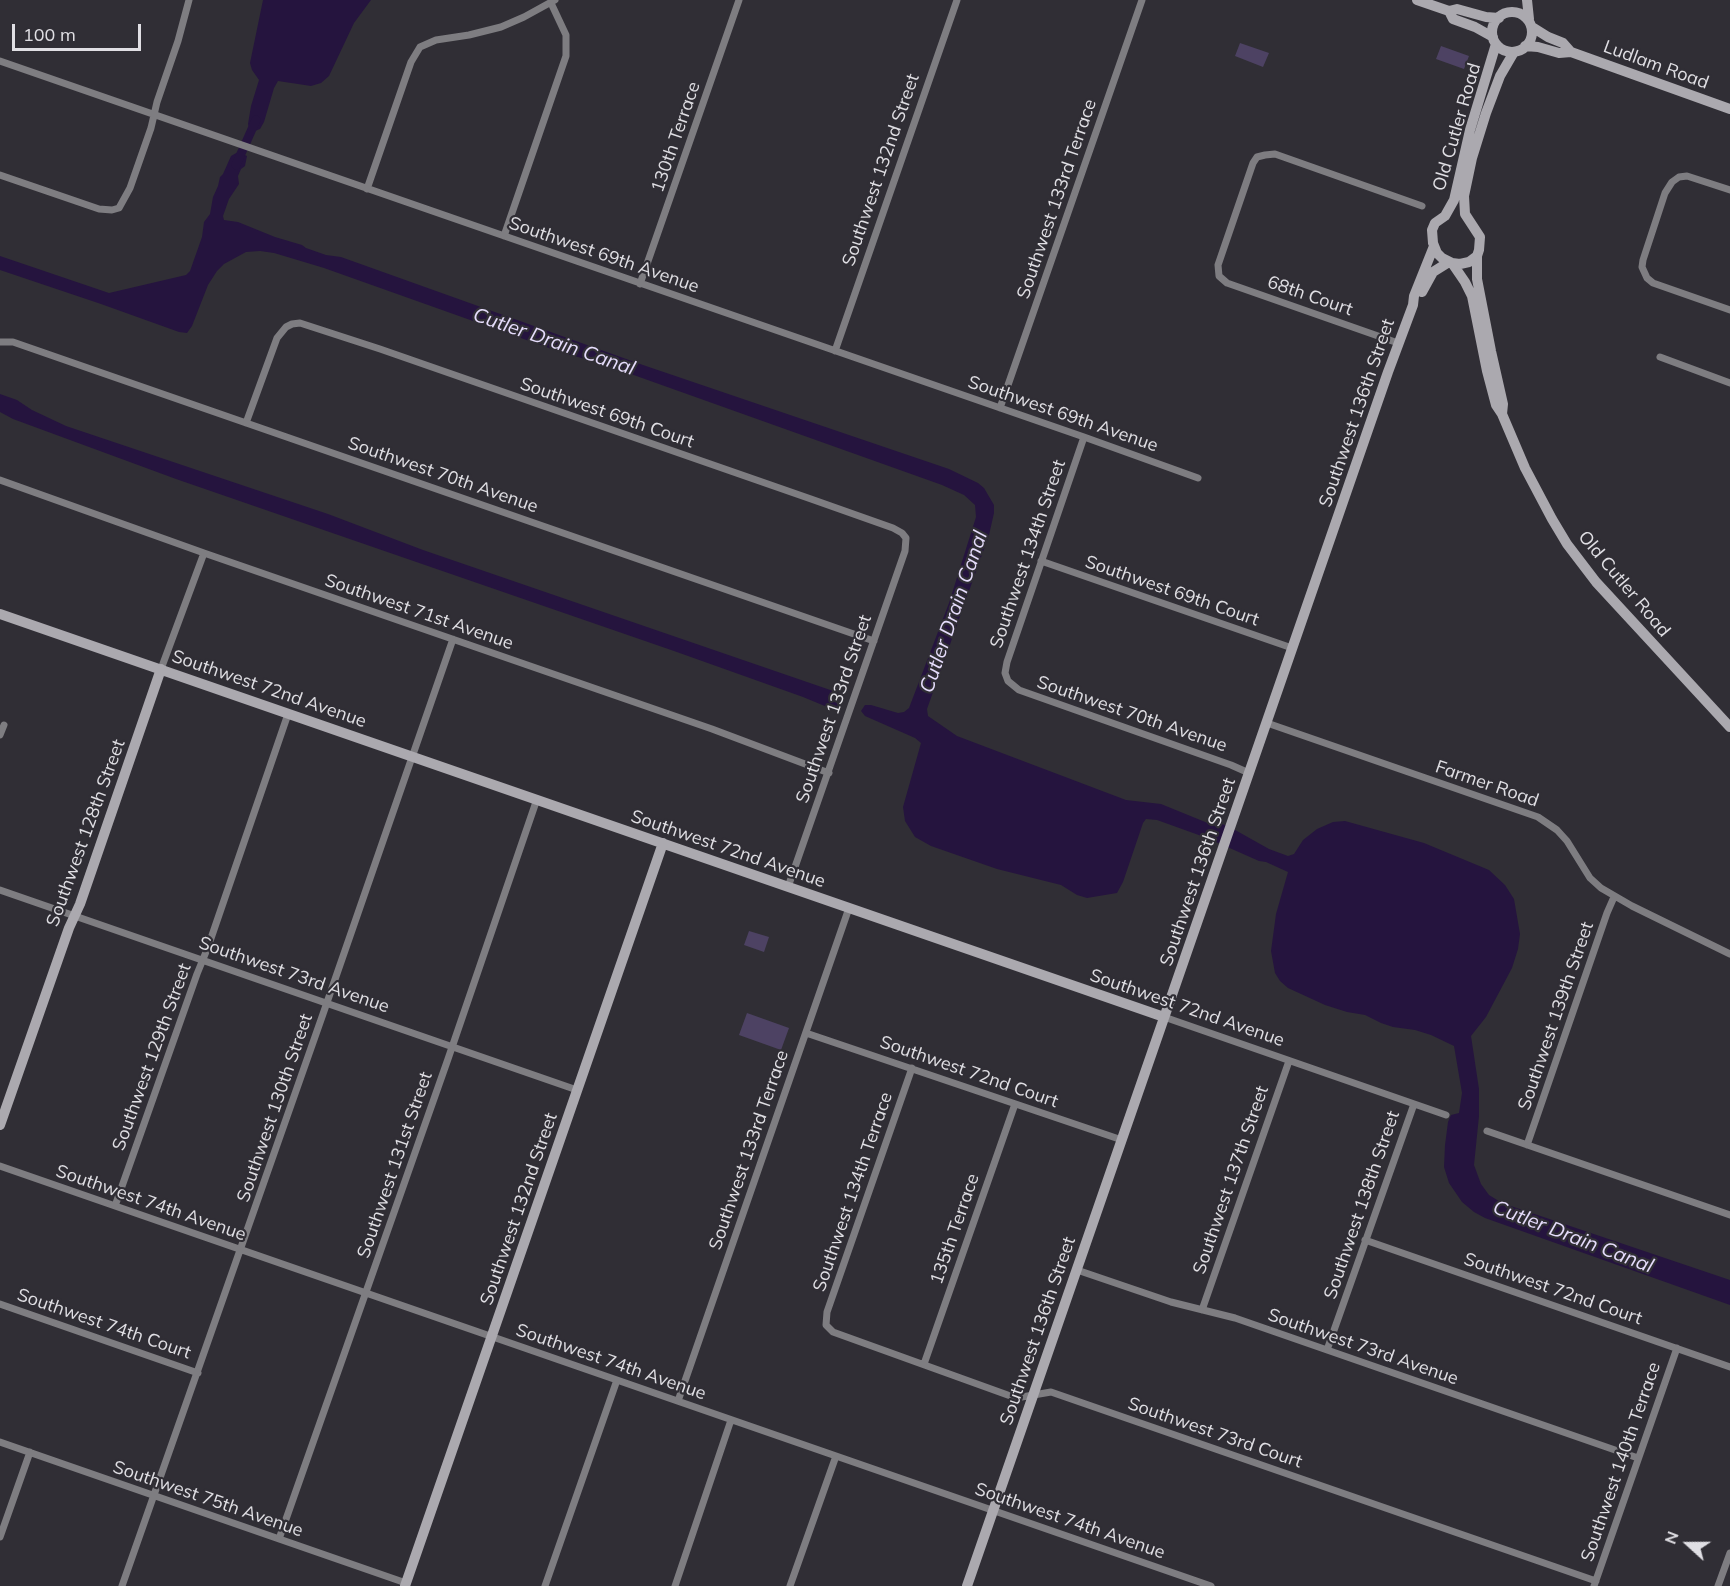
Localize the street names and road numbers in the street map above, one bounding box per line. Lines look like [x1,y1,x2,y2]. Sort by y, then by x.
street label: Ludlam Road [1600,36,1712,94]
street label: Old Cutler Road [1428,61,1486,193]
street label: Southwest 132nd Street [838,71,924,269]
street label: 130th Terrace [647,79,705,195]
street label: Southwest 133rd Terrace [1013,96,1101,302]
street label: Southwest 69th Avenue [506,212,702,298]
street label: 68th Court [1265,271,1355,321]
street label: Southwest 136th Street [1315,316,1399,510]
street label: Southwest 69th Avenue [965,371,1161,457]
street label: Southwest 69th Court [517,373,697,453]
street label: Southwest 70th Avenue [345,432,541,518]
street label: Southwest 134th Street [986,457,1070,651]
street label: Old Cutler Road [1573,527,1675,641]
street label: Southwest 69th Court [1082,551,1262,631]
street label: Southwest 71st Avenue [322,570,516,654]
street label: Southwest 133rd Street [792,612,876,806]
street label: Southwest 72nd Avenue [169,646,369,732]
street label: Southwest 70th Avenue [1034,671,1230,757]
street label: Southwest 128th Street [42,737,130,929]
street label: Farmer Road [1432,756,1542,812]
street label: Southwest 136th Street [1156,775,1240,969]
street label: Southwest 72nd Avenue [628,806,828,892]
street label: Southwest 139th Street [1514,919,1598,1113]
street label: Southwest 73rd Avenue [196,932,392,1018]
street label: Southwest 129th Street [108,961,196,1153]
street label: Southwest 72nd Avenue [1087,965,1287,1051]
street label: Southwest 130th Street [233,1011,317,1205]
street label: Southwest 72nd Court [877,1031,1061,1113]
street label: Southwest 133rd Terrace [705,1047,793,1253]
street label: Southwest 131st Street [353,1069,437,1261]
street label: Southwest 137th Street [1189,1083,1273,1277]
street label: Southwest 134th Terrace [809,1090,897,1294]
street label: Southwest 138th Street [1320,1108,1404,1302]
street label: Southwest 132nd Street [476,1110,562,1308]
street label: Southwest 74th Avenue [53,1160,249,1246]
street label: 135th Terrace [926,1171,984,1287]
street label: Southwest 136th Street [996,1234,1080,1428]
street label: Southwest 72nd Court [1461,1248,1645,1330]
street label: Southwest 74th Court [14,1284,194,1364]
street label: Southwest 73rd Avenue [1265,1304,1461,1390]
street label: Southwest 74th Avenue [513,1319,709,1405]
street label: Southwest 140th Terrace [1577,1360,1665,1564]
street label: Southwest 73rd Court [1125,1393,1305,1473]
street label: Southwest 75th Avenue [110,1456,306,1542]
street label: Southwest 74th Avenue [972,1478,1168,1564]

